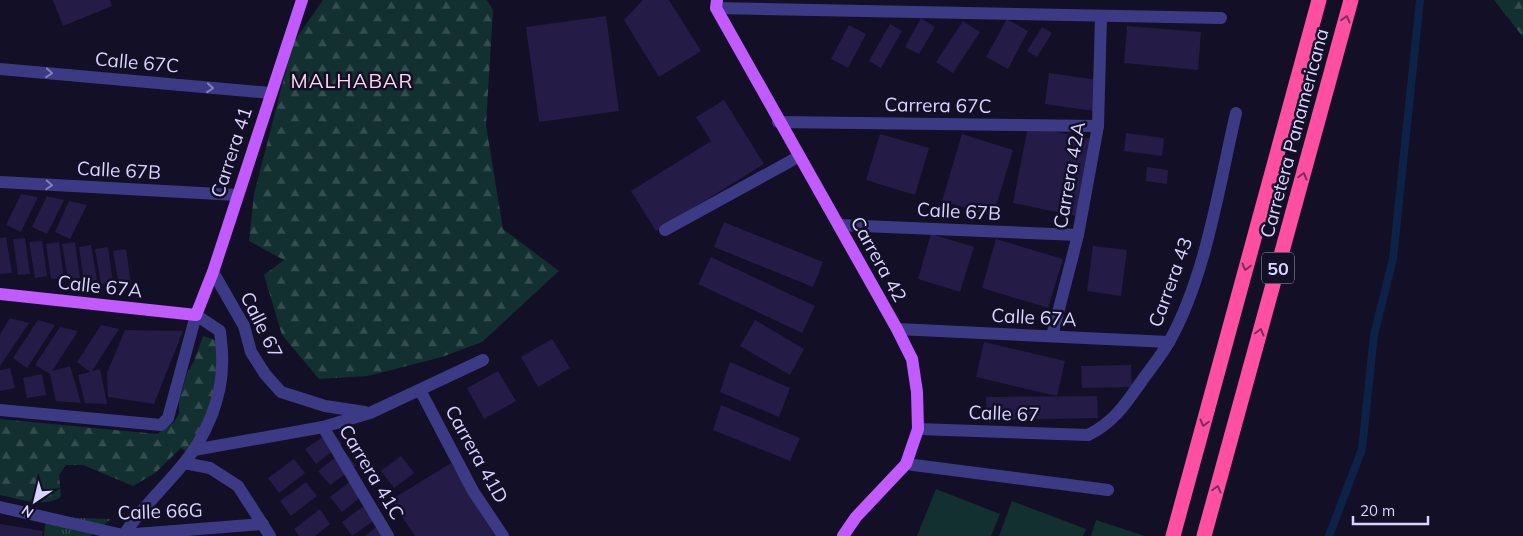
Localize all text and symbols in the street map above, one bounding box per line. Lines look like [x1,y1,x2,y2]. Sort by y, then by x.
one-way arrow [1340,14,1351,23]
street label: Carretera Panamericana [1254,26,1334,240]
street label: Calle 67C [94,46,180,78]
one-way arrow [45,67,53,78]
district label: MALHABAR [291,68,413,93]
one-way arrow [207,82,215,93]
street label: Carrera 67C [884,92,992,118]
street label: Carrera 41 [205,104,257,200]
street label: Carrera 42A [1048,120,1090,230]
street label: Calle 67B [76,156,162,184]
one-way arrow [1297,171,1308,180]
one-way arrow [45,180,53,190]
street label: Calle 67B [916,197,1002,225]
street label: Carrera 42 [846,212,912,306]
street label: Carrera 43 [1143,234,1197,330]
road number: 50 [1262,252,1294,284]
one-way arrow [1242,262,1252,270]
street label: Calle 67A [56,270,144,302]
street label: Calle 67 [236,288,288,362]
street label: Calle 67A [991,303,1077,331]
one-way arrow [1254,328,1265,337]
street label: Calle 67 [968,400,1040,426]
street label: Carrera 41D [440,401,514,507]
one-way arrow [1199,419,1209,427]
street label: Carrera 41C [334,420,410,524]
north arrow [10,476,60,526]
one-way arrow [1211,485,1221,494]
scale bar [1353,494,1428,526]
street label: Calle 66G [117,498,203,524]
text: N [18,501,37,522]
text: 20 m [1360,501,1395,520]

